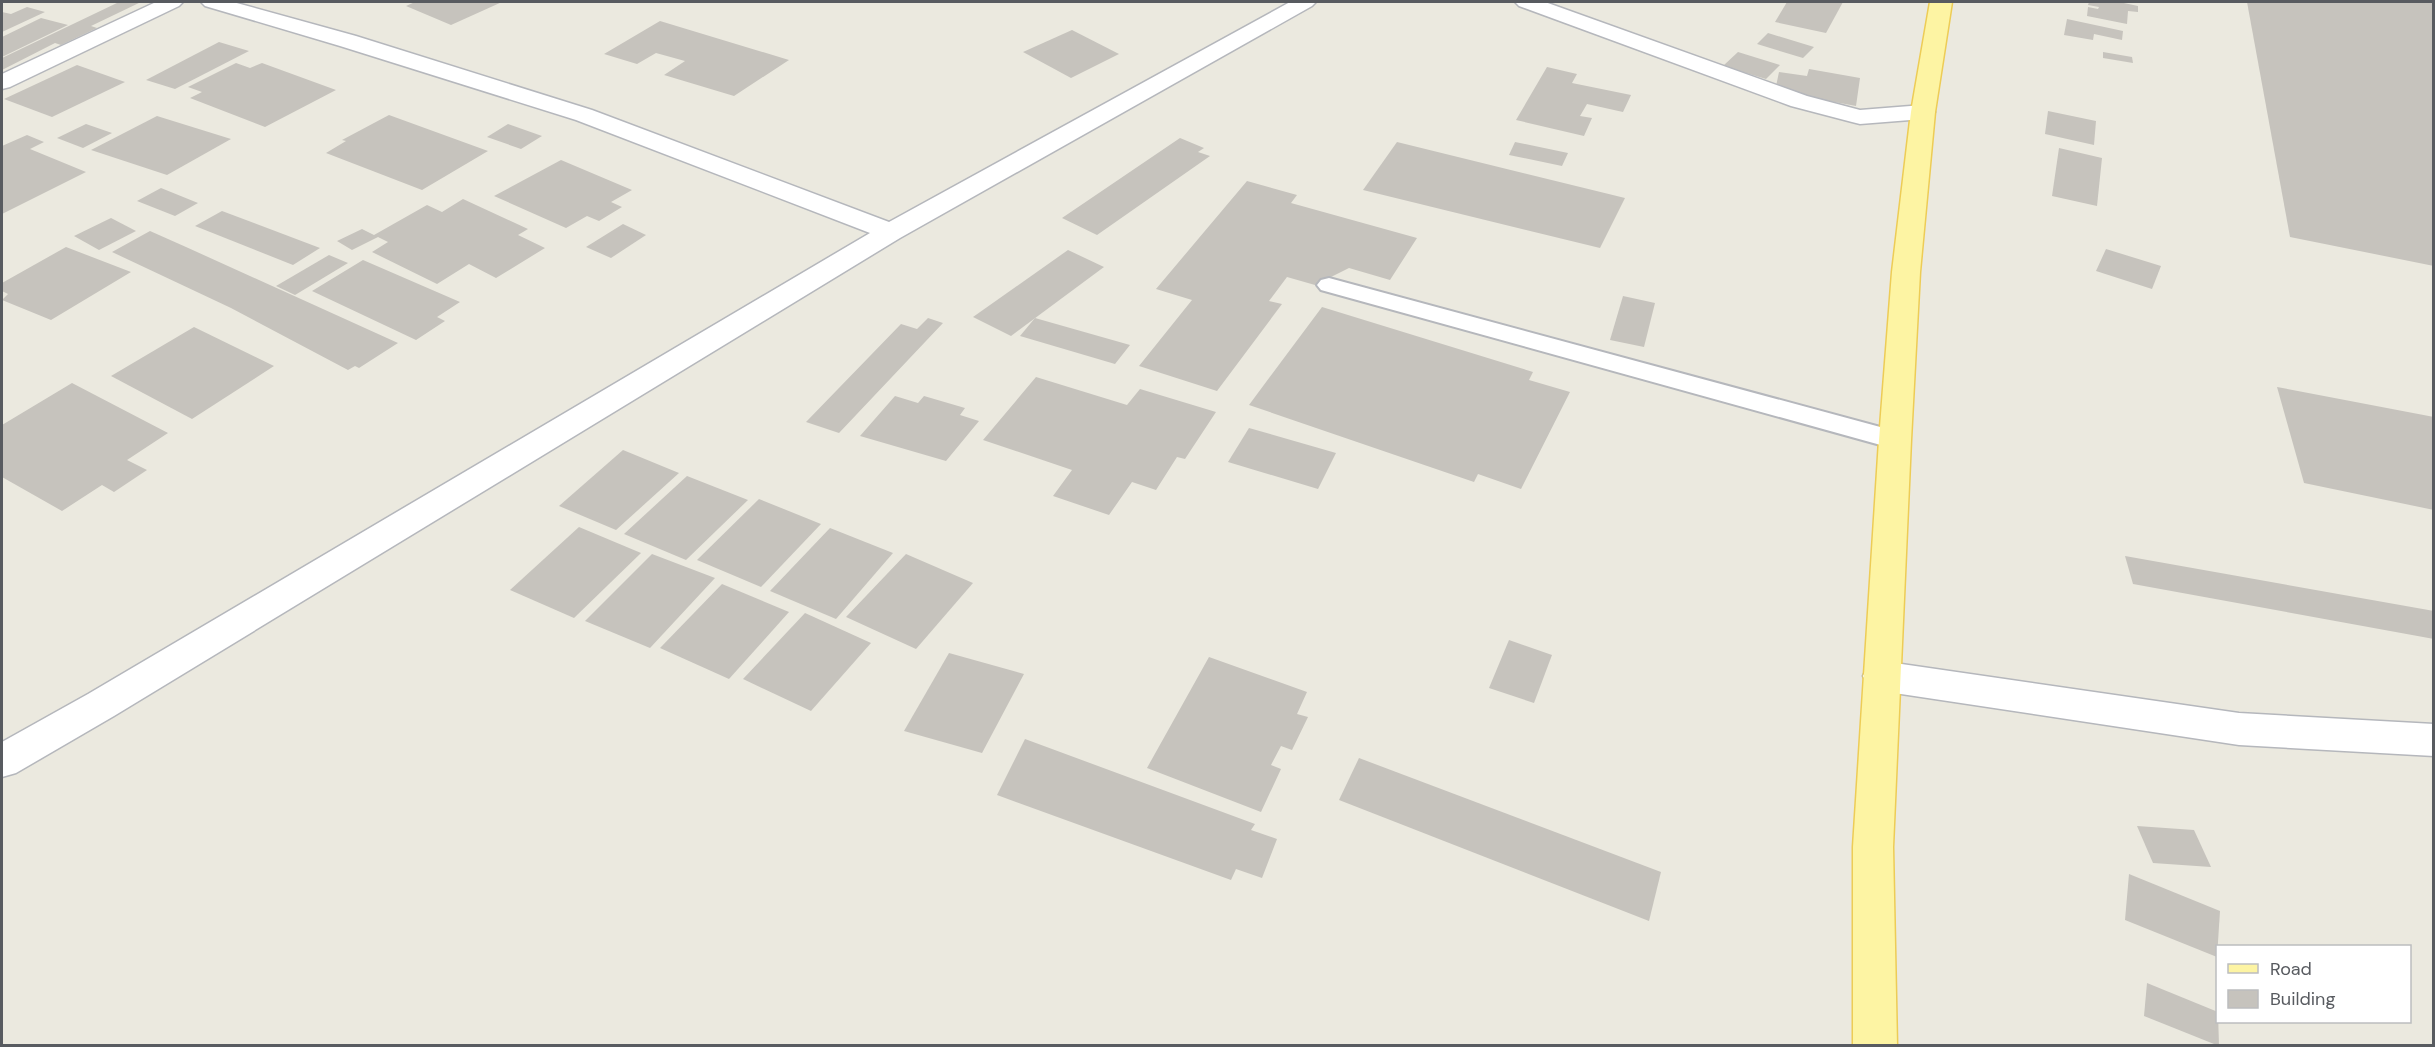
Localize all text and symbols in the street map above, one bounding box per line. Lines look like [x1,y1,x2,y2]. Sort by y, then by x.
legend [2216,945,2411,1023]
text: Road [2270,957,2312,981]
text: Building [2270,987,2335,1011]

